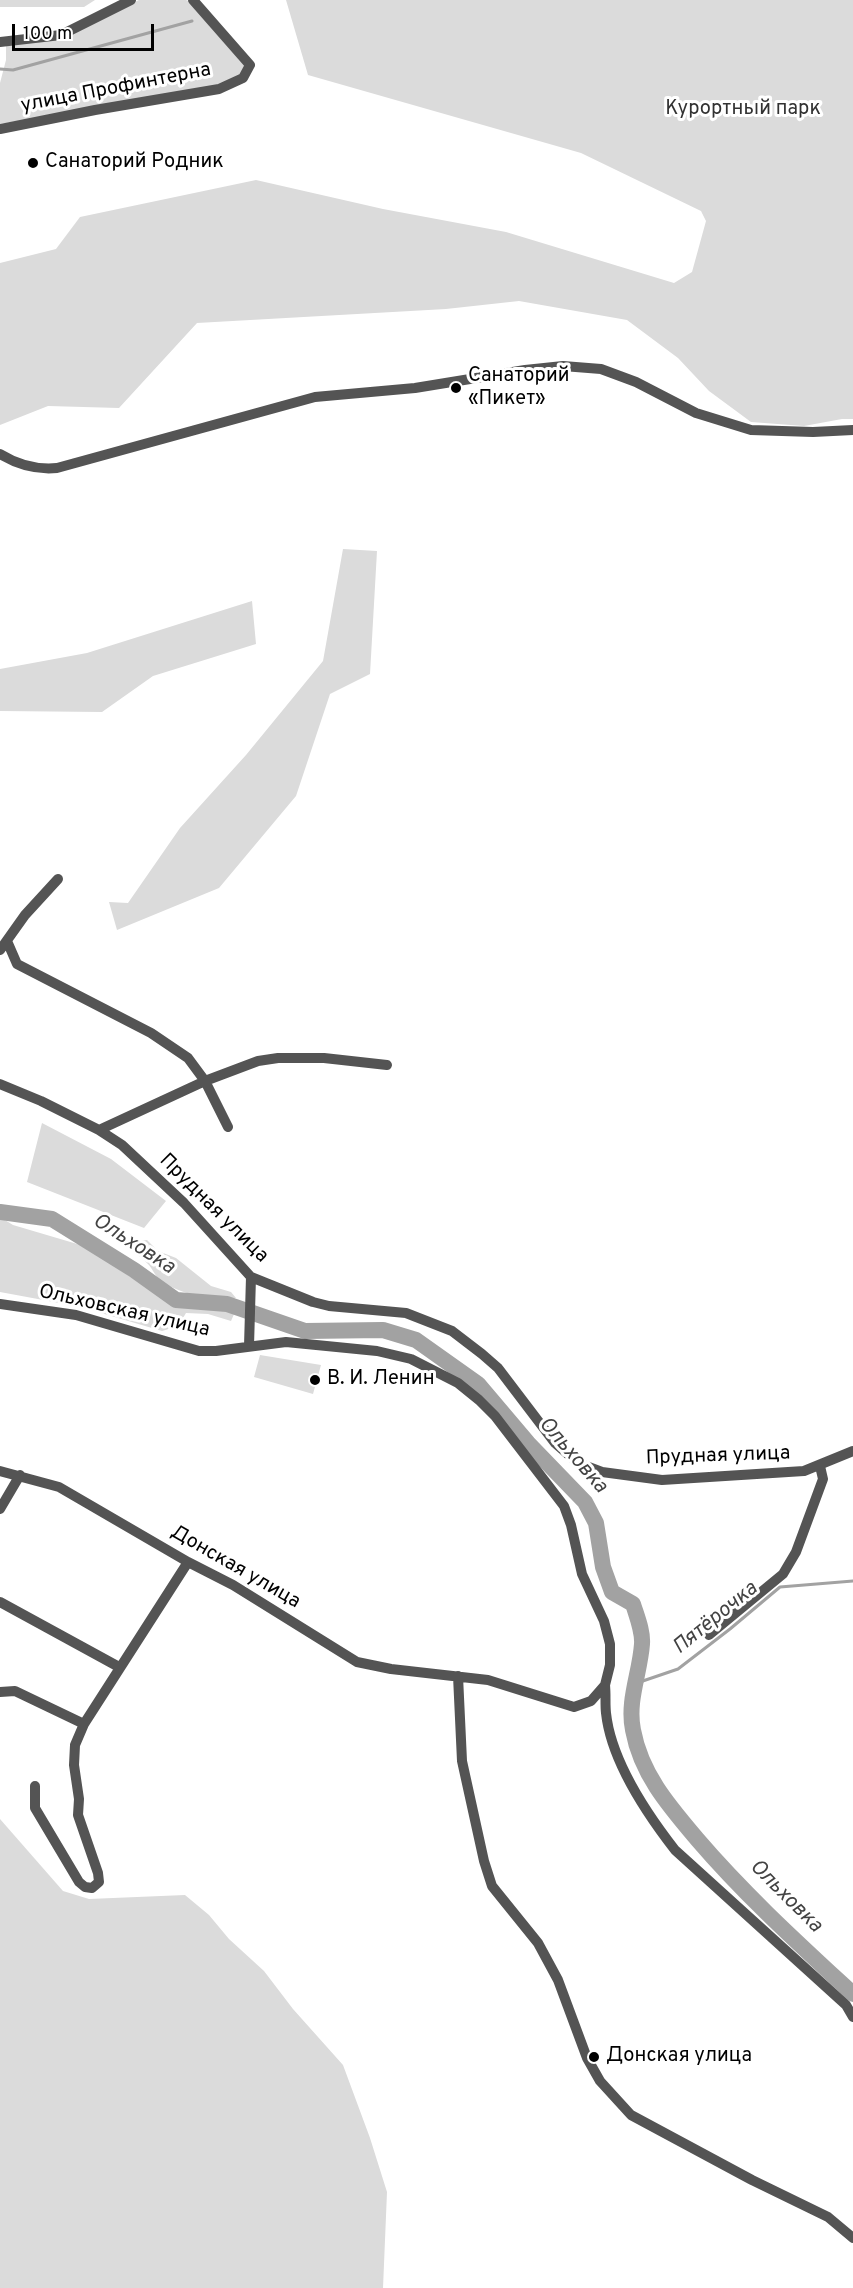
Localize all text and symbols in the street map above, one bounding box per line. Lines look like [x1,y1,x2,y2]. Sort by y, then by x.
scale bar [15,12,158,50]
text: 100 m [23,23,72,46]
street label: улица Профинтерна [19,59,213,119]
park label: Курортный парк [665,98,821,122]
place label: Санаторий Родник [45,151,224,175]
marker: Санаторий Родник [26,156,40,170]
place label: Санаторий «Пикет» [468,365,570,412]
marker: Санаторий «Пикет» [449,381,463,395]
street label: Прудная улица [153,1149,273,1269]
water label: Ольховка [87,1209,179,1281]
street label: Ольховская улица [36,1281,212,1343]
place label: В. И. Ленин [327,1368,434,1392]
marker: В. И. Ленин [308,1373,322,1387]
water label: Ольховка [532,1413,612,1499]
street label: Прудная улица [645,1442,791,1472]
street label: Донская улица [166,1521,304,1615]
water label: Пятёрочка [669,1577,763,1661]
water label: Ольховка [743,1855,827,1939]
place label: Донская улица [606,2045,752,2069]
marker: Донская улица [587,2050,601,2064]

